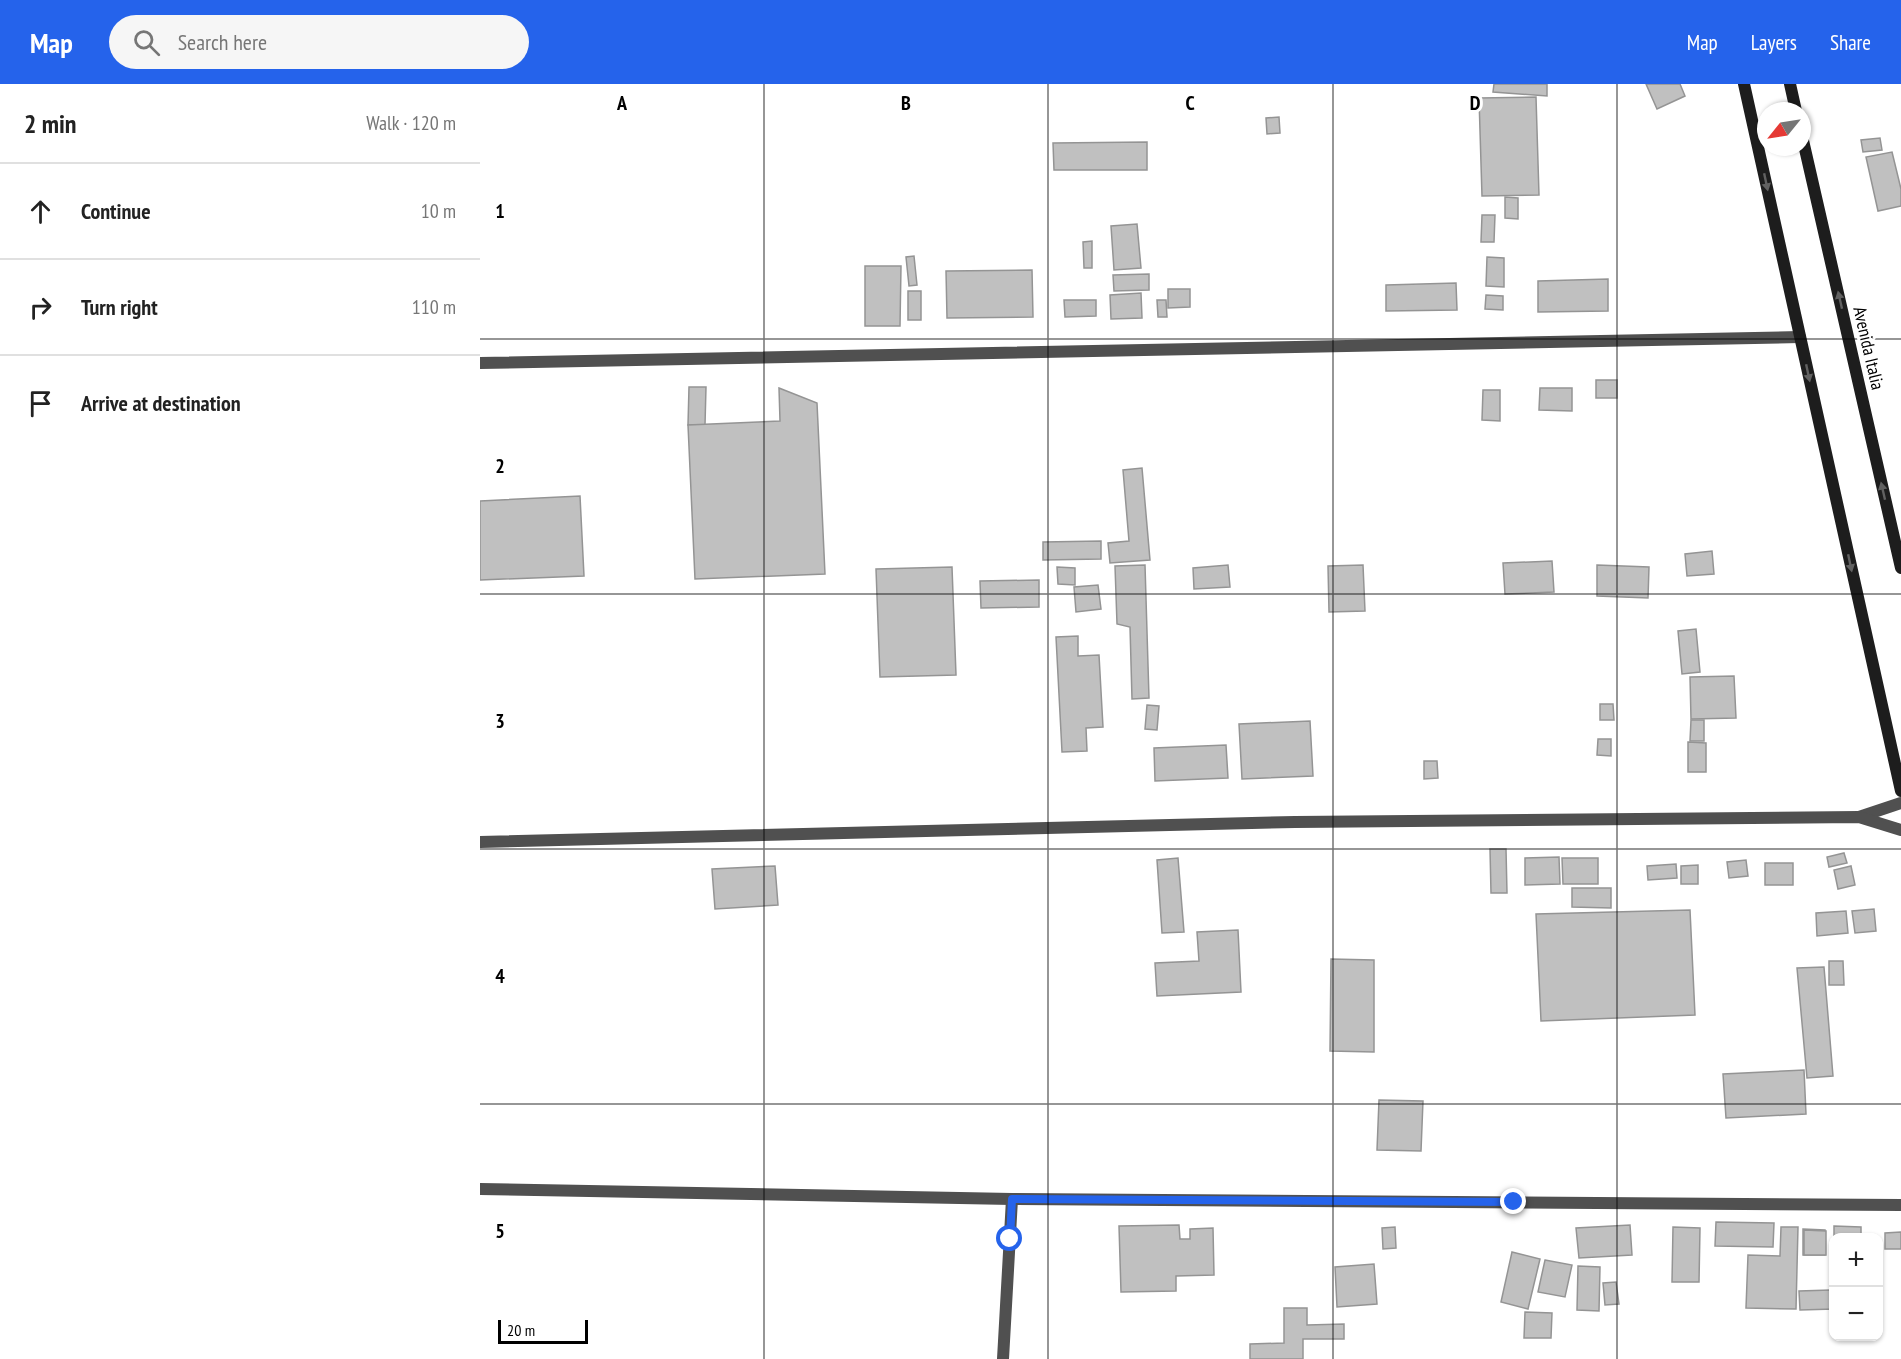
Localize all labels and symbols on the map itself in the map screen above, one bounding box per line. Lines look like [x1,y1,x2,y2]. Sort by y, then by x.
text: A [616,90,628,116]
text: B [901,90,911,116]
text: C [1185,90,1195,116]
text: D [1470,90,1481,116]
north arrow [1757,102,1811,156]
one-way arrow [1761,173,1771,191]
text: 1 [495,198,505,224]
one-way arrow [1834,291,1844,310]
street label: Avenida Italia [1848,304,1890,392]
one-way arrow [1803,363,1813,382]
text: 2 [495,453,505,479]
one-way arrow [1878,481,1888,500]
one-way arrow [1846,554,1855,573]
text: 3 [495,708,505,734]
text: 4 [495,963,505,989]
route end [1500,1188,1526,1214]
text: 5 [495,1218,505,1244]
route start [996,1225,1022,1251]
scale bar [498,1317,588,1344]

